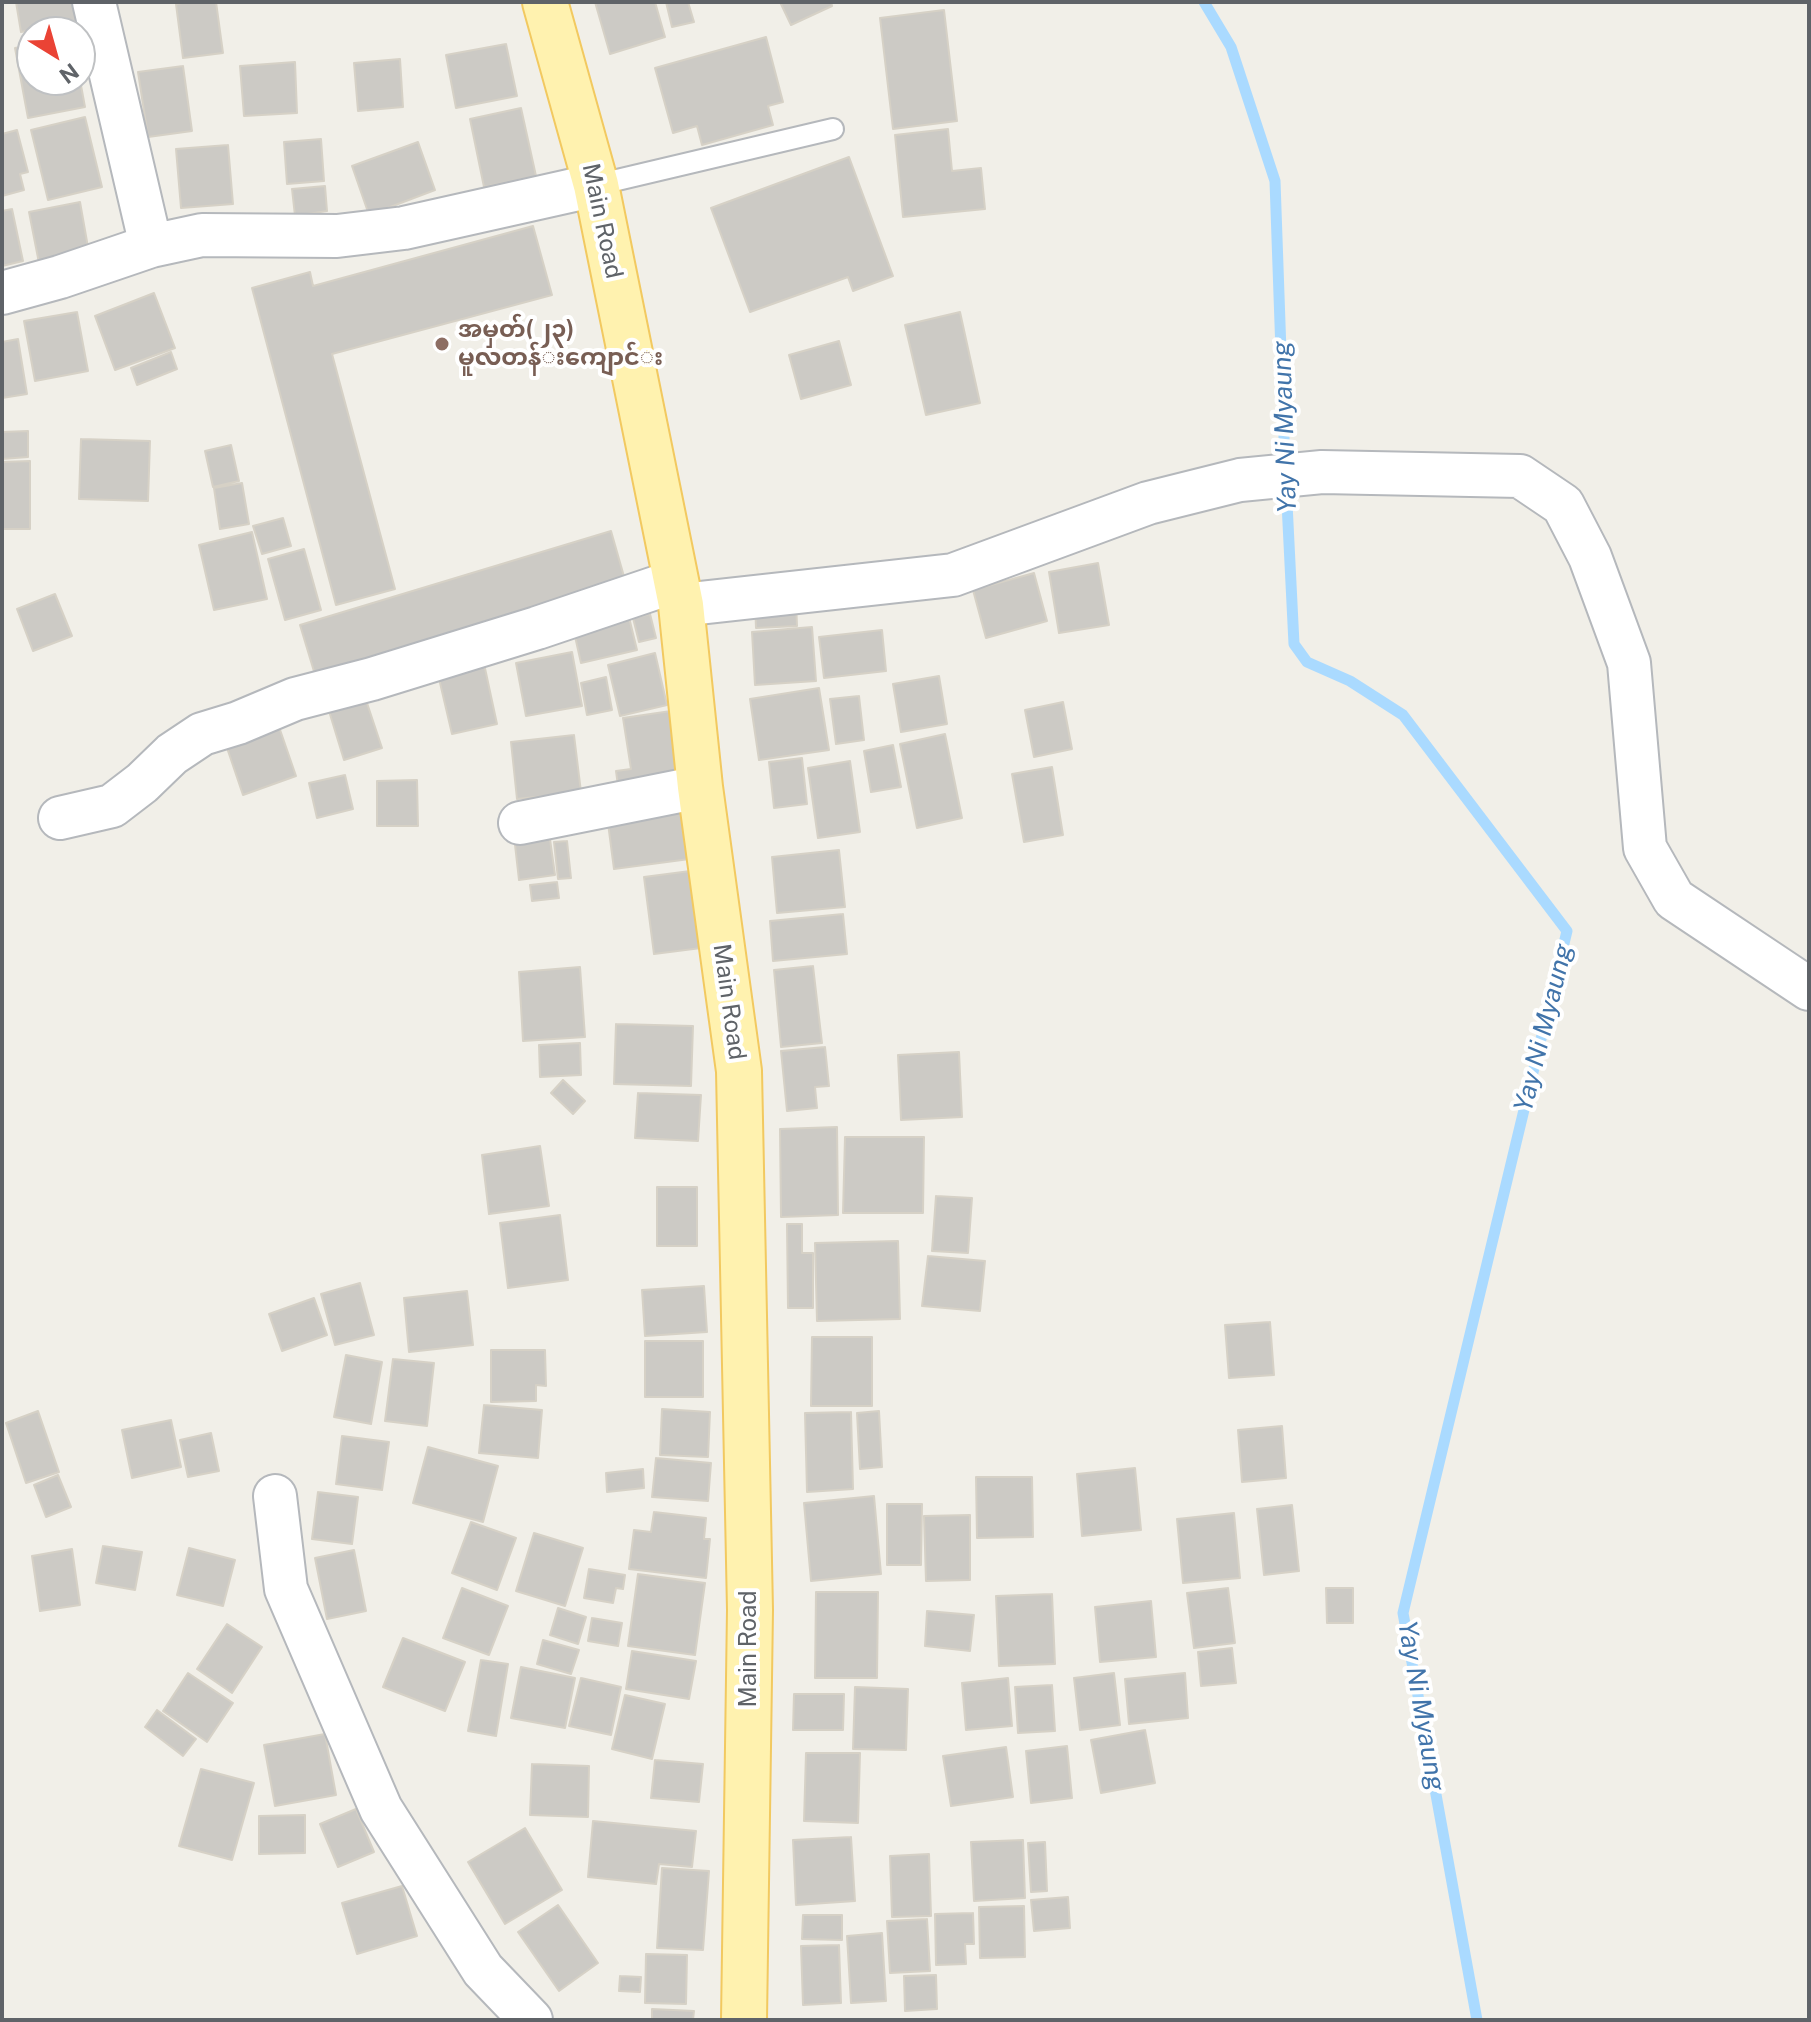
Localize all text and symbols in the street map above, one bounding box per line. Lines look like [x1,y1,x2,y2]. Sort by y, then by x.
north arrow [16,16,96,96]
text: N [55,58,84,89]
street label: Main Road [576,161,628,281]
place label: အမှတ်(၂၃) မူလတန်‌း‌ကျောင်‌း [458,316,663,372]
marker: အမှတ်(၂၃) မူလတန်‌း‌ကျောင်‌း [433,335,451,353]
water label: Yay Ni Myaung [1266,341,1304,513]
water label: Yay Ni Myaung [1508,941,1580,1115]
street label: Main Road [707,942,751,1062]
street label: Main Road [735,1590,763,1708]
water label: Yay Ni Myaung [1391,1619,1451,1793]

